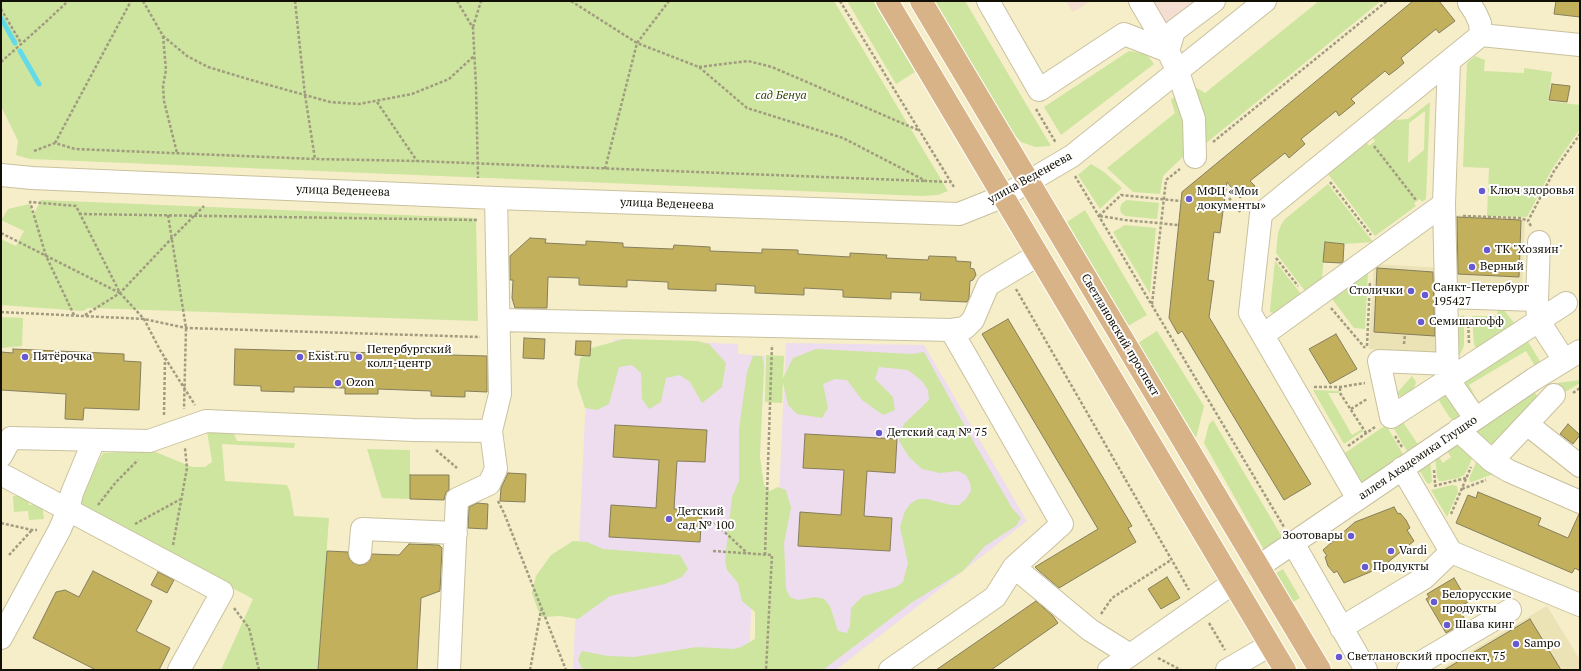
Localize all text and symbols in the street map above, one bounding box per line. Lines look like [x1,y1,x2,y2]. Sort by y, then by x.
park label: сад Бенуа [755,89,807,103]
street label: улица Веденеева [985,149,1075,207]
street label: улица Веденеева [296,182,390,200]
place label: Ключ здоровья [1490,184,1574,198]
place label: МФЦ «Мои документы» [1197,185,1266,213]
marker: Ключ здоровья [1477,186,1487,196]
marker: МФЦ «Мои документы» [1184,194,1194,204]
street label: улица Веденеева [620,195,714,213]
place label: ТК "Хозяин" [1495,243,1563,257]
marker: ТК "Хозяин" [1482,245,1492,255]
place label: Верный [1480,260,1524,274]
marker: Верный [1467,262,1477,272]
street label: Светлановский проспект [1078,271,1162,399]
place label: Санкт-Петербург 195427 [1433,281,1529,309]
place label: Столички [1349,284,1403,298]
marker: Столички [1406,286,1416,296]
marker: Санкт-Петербург 195427 [1420,290,1430,300]
place label: Семишагофф [1429,315,1504,329]
marker: Семишагофф [1416,317,1426,327]
place label: Петербургский колл-центр [367,343,452,371]
place label: Пятёрочка [33,350,92,364]
place label: Exist.ru [308,350,349,364]
marker: Пятёрочка [20,352,30,362]
marker: Exist.ru [295,352,305,362]
marker: Петербургский колл-центр [354,352,364,362]
place label: Ozon [346,376,374,390]
marker: Ozon [333,378,343,388]
street label: аллея Академика Глушко [1356,413,1480,503]
place label: Детский сад № 75 [887,426,987,440]
marker: Детский сад № 75 [874,428,884,438]
place label: Детский сад № 100 [677,505,734,533]
marker: Детский сад № 100 [664,514,674,524]
place label: Зоотовары [1283,529,1343,543]
marker: Зоотовары [1346,531,1356,541]
place label: Vardi [1399,544,1427,558]
marker: Vardi [1386,546,1396,556]
place label: Продукты [1373,560,1429,574]
marker: Продукты [1360,562,1370,572]
place label: Белорусские продукты [1442,588,1512,616]
marker: Белорусские продукты [1429,597,1439,607]
place label: Шава кинг [1455,618,1514,632]
marker: Шава кинг [1442,620,1452,630]
place label: Sampo [1524,637,1560,651]
marker: Sampo [1511,639,1521,649]
place label: Светлановский проспект, 75 [1347,650,1506,664]
marker: Светлановский проспект, 75 [1334,652,1344,662]

